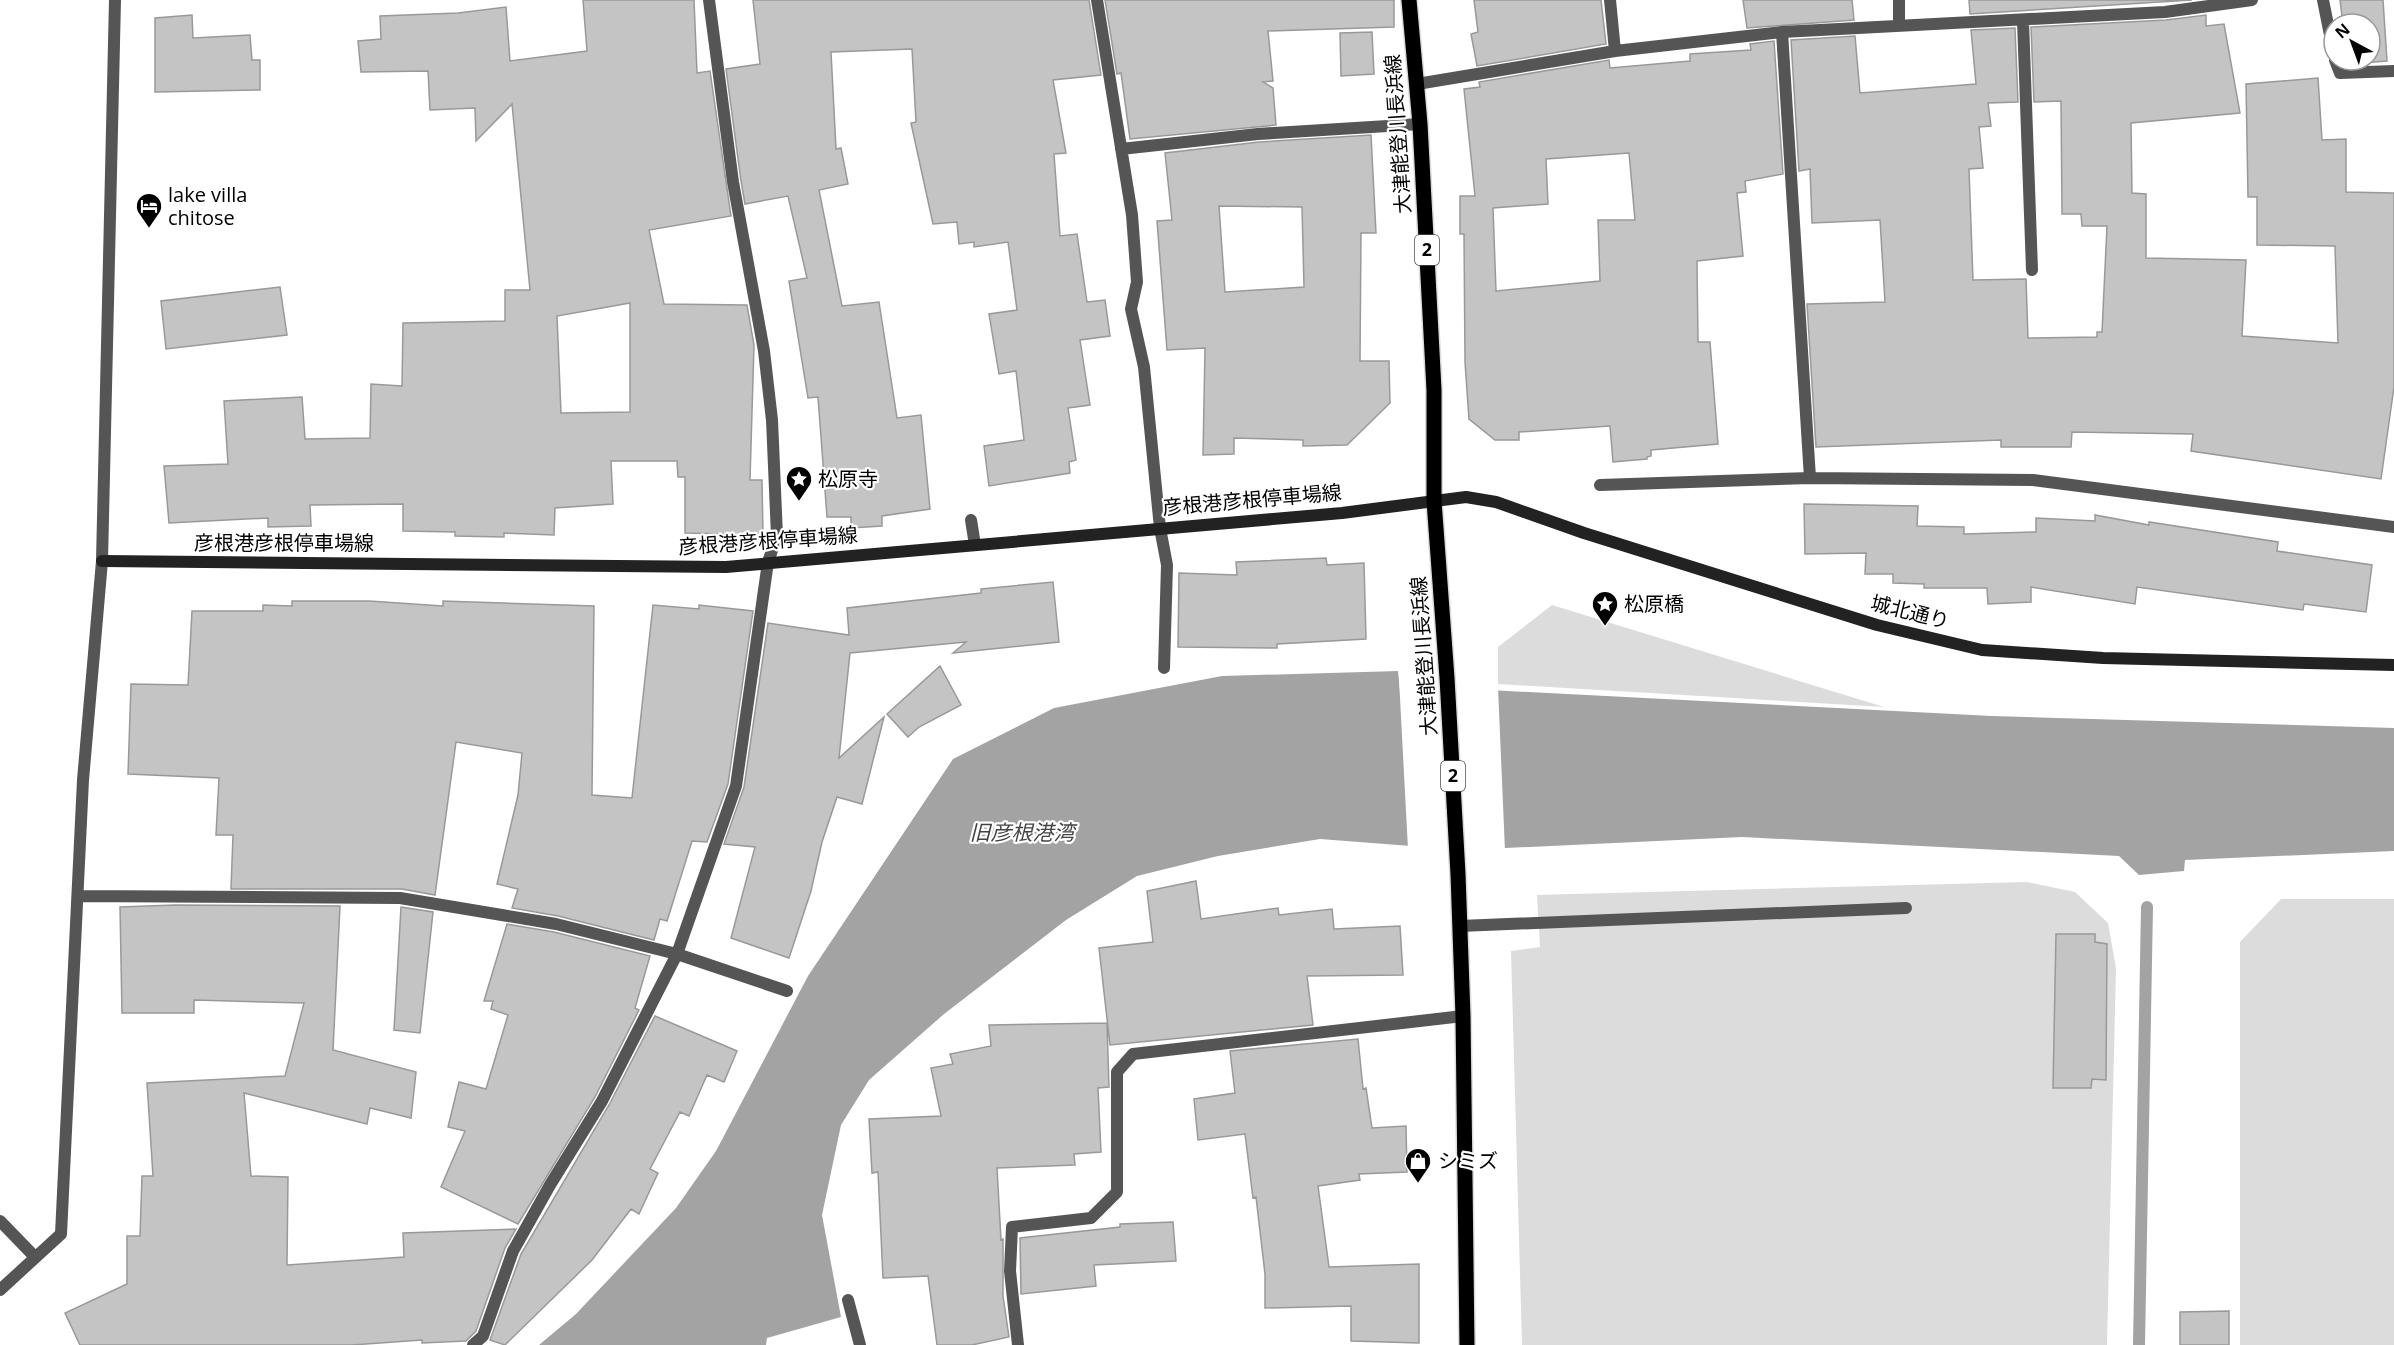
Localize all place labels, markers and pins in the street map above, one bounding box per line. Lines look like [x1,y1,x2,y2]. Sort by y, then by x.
place label: lake villa chitose [168,181,247,231]
hotel icon: lake villa chitose [134,191,164,229]
place icon: 松原寺 [784,464,814,502]
place label: 松原寺 [818,465,878,492]
place icon: 松原橋 [1590,589,1620,627]
place label: 松原橋 [1624,590,1684,617]
shop icon: シミズ [1403,1146,1433,1184]
place label: シミズ [1438,1147,1498,1174]

